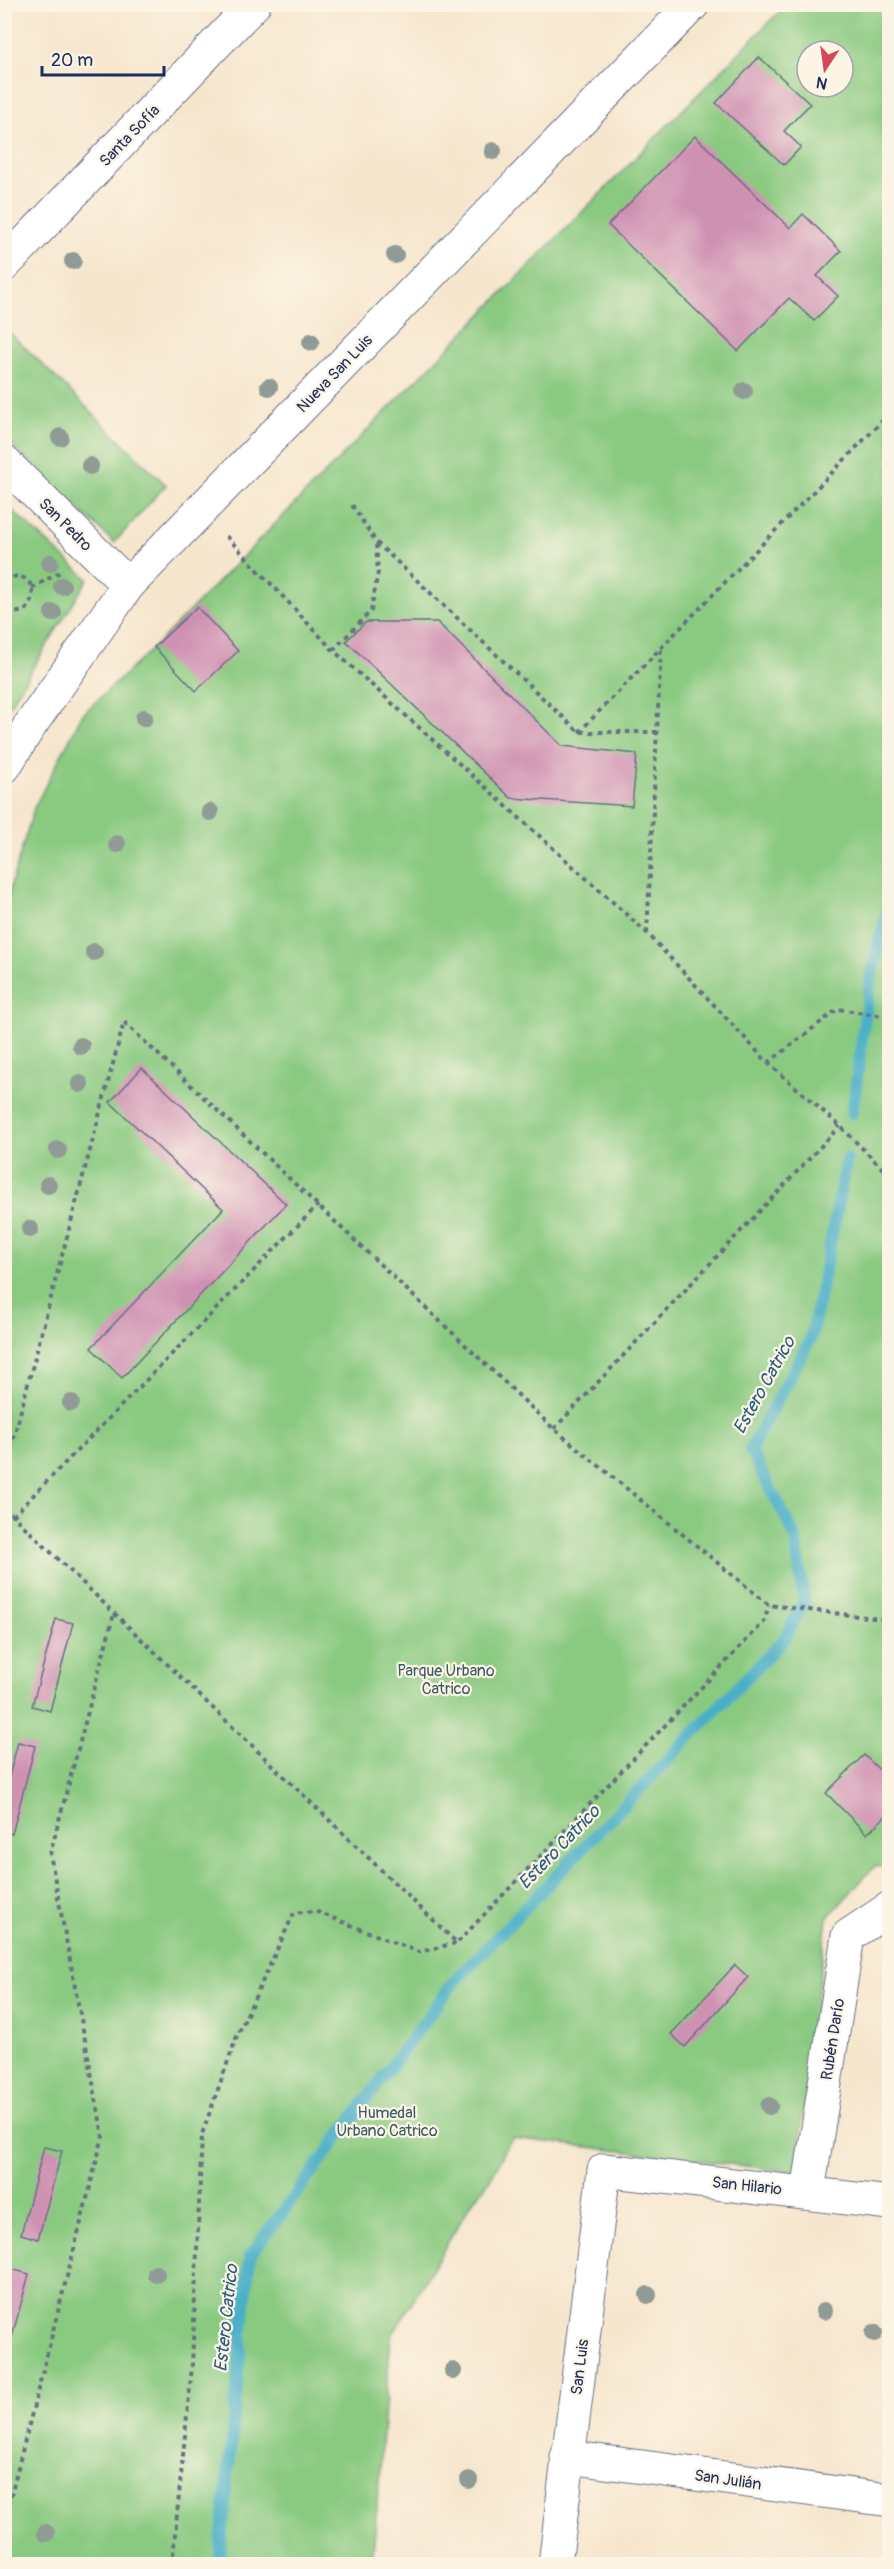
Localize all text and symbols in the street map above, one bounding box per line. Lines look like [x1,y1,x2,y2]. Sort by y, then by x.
scale bar [42,39,164,77]
north arrow [795,39,855,99]
text: 20 m [51,49,93,72]
text: N [814,72,829,94]
street label: Santa Sofía [95,100,164,171]
street label: Nueva San Luis [293,331,377,417]
street label: San Pedro [34,494,96,556]
water label: Estero Catrico [728,1331,801,1438]
park label: Parque Urbano Catrico [397,1661,495,1699]
water label: Estero Catrico [514,1800,606,1894]
street label: Rubén Darío [817,1996,849,2081]
park label: Humedal Urbano Catrico [336,2103,438,2141]
street label: San Hilario [711,2172,783,2200]
water label: Estero Catrico [209,2262,244,2373]
street label: San Luis [567,2338,593,2396]
street label: San Julián [693,2465,763,2495]

